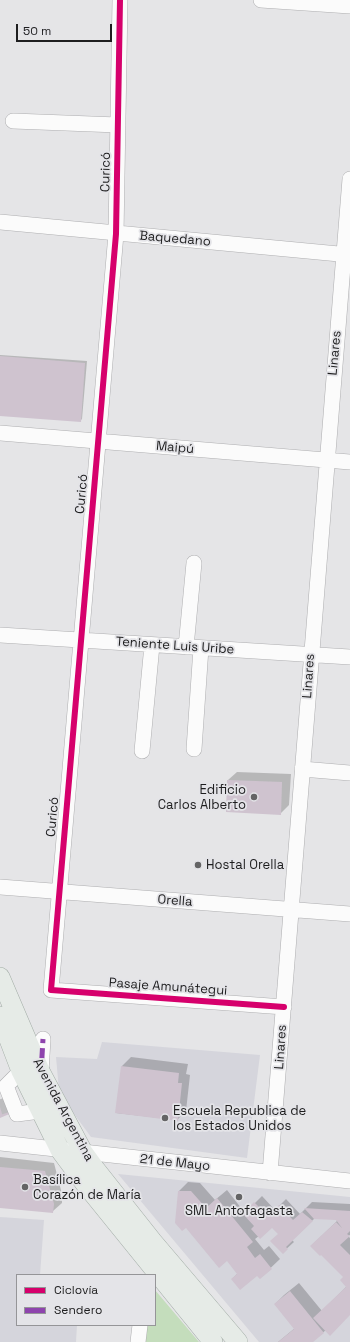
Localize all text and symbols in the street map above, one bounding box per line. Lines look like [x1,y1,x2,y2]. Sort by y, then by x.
scale bar [18,16,114,42]
text: 50 m [23,23,51,39]
street label: Curicó [98,152,114,192]
street label: Baquedano [139,228,211,250]
street label: Linares [325,330,345,376]
street label: Maipú [155,439,195,457]
street label: Curicó [72,473,92,515]
street label: Teniente Luis Uribe [115,634,235,658]
street label: Linares [300,653,318,699]
place label: Edificio Carlos Alberto [158,782,246,813]
marker: Edificio Carlos Alberto [249,792,259,802]
street label: Curicó [43,796,63,838]
place label: Hostal Orella [206,857,284,873]
marker: Hostal Orella [193,860,203,870]
street label: Orella [157,892,193,910]
street label: Pasaje Amunátegui [108,975,228,999]
street label: Linares [272,1024,290,1070]
street label: Avenida Argentina [29,1056,97,1164]
place label: Escuela Republica de los Estados Unidos [173,1103,306,1134]
marker: Escuela Republica de los Estados Unidos [160,1113,170,1123]
street label: 21 de Mayo [139,1152,211,1174]
place label: Basílica Corazón de María [33,1172,141,1203]
marker: Basílica Corazón de María [20,1182,30,1192]
marker: SML Antofagasta [234,1192,244,1202]
place label: SML Antofagasta [185,1203,293,1219]
legend [16,1274,156,1326]
text: Ciclovía [54,1282,98,1298]
text: Sendero [54,1302,102,1318]

